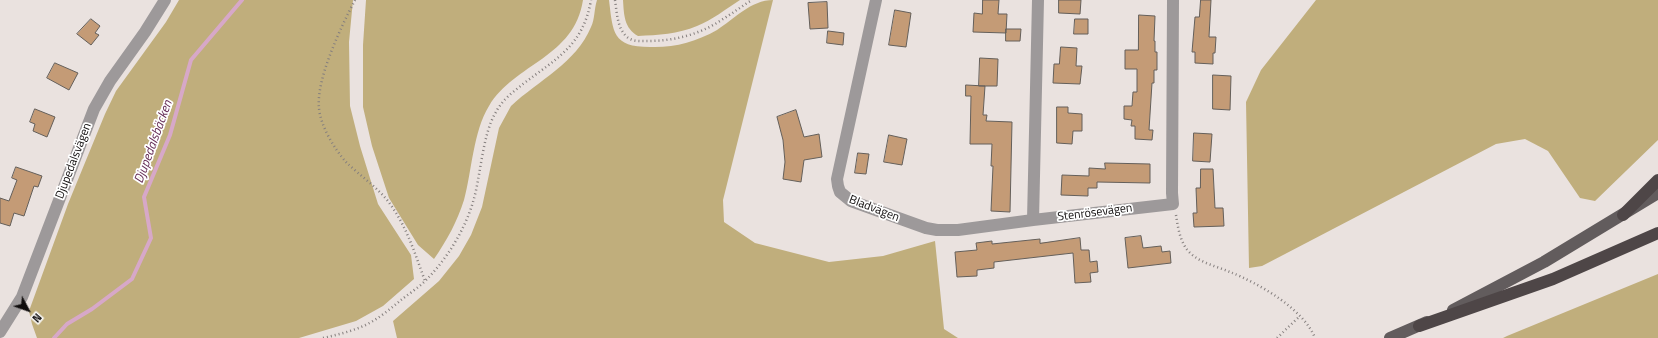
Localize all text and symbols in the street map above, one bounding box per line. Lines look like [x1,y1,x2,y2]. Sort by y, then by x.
water label: Djupedalsbäcken [132,98,176,186]
street label: Djupedalsvägen [53,121,95,201]
street label: Bladvägen [847,193,901,225]
street label: Stenrösevägen [1057,201,1133,225]
north arrow [8,290,48,330]
text: N [29,310,46,326]

